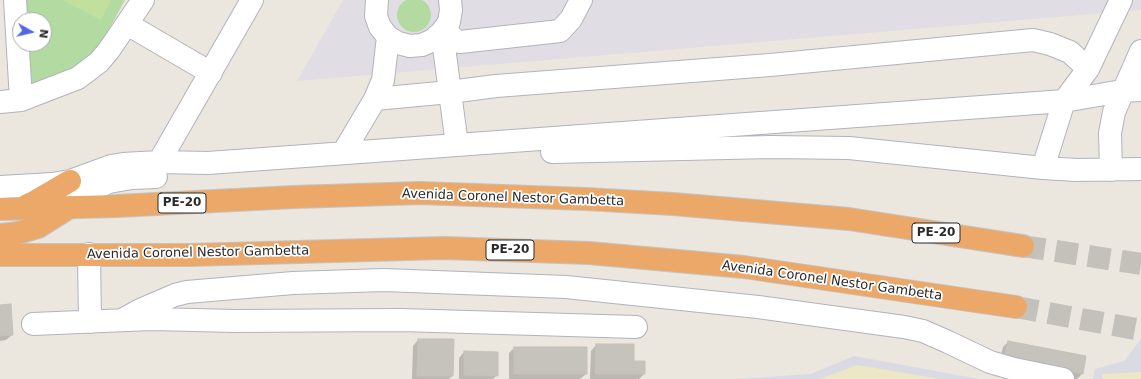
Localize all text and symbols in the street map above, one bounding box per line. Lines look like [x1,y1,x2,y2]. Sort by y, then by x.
north arrow [12,12,52,52]
text: N [36,28,50,39]
street label: Avenida Coronel Nestor Gambetta [402,186,624,210]
road number: PE-20 [158,193,206,213]
road number: PE-20 [912,223,960,243]
road number: PE-20 [486,240,534,260]
street label: Avenida Coronel Nestor Gambetta [87,243,309,263]
street label: Avenida Coronel Nestor Gambetta [721,258,943,304]

